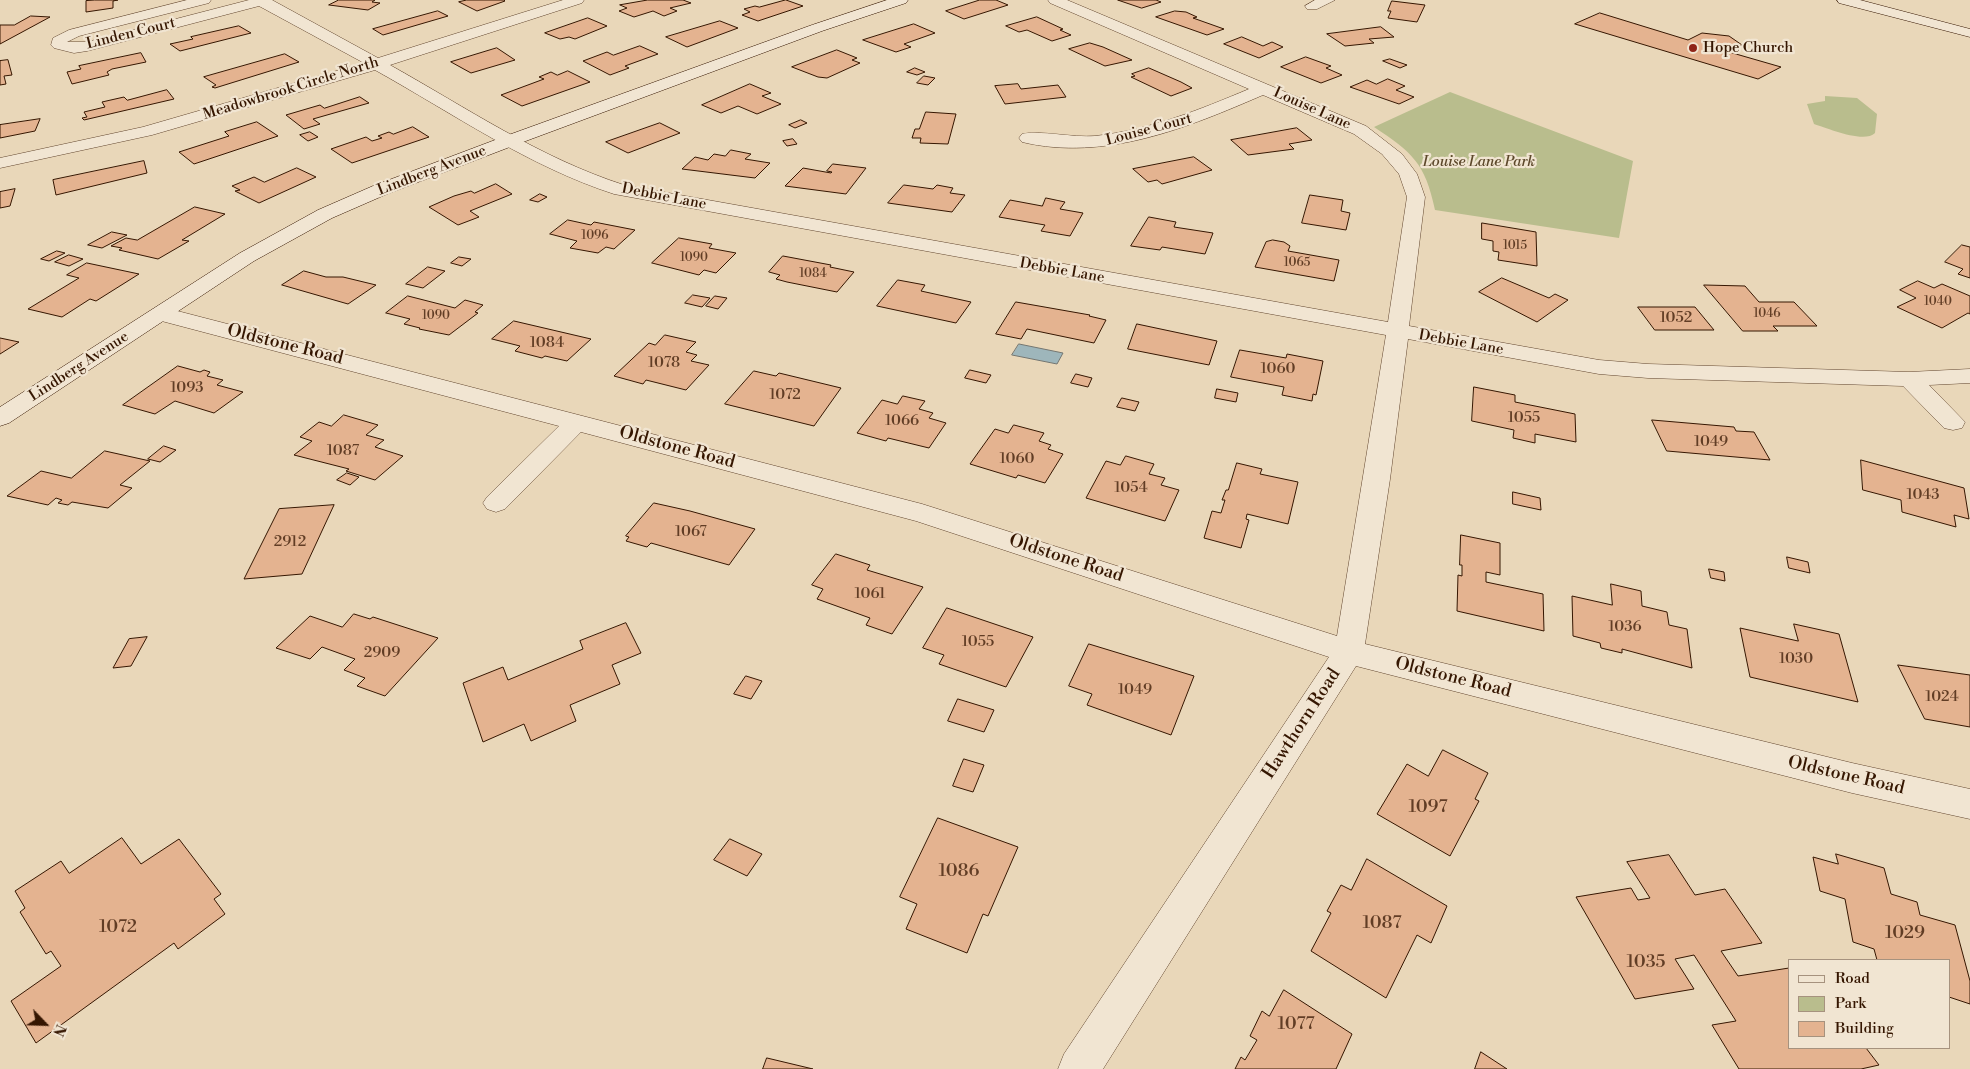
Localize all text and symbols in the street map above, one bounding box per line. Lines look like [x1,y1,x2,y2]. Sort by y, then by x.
street label: Linden Court [84,14,178,54]
place label: Hope Church [1703,39,1793,57]
marker: Hope Church [1687,42,1699,54]
street label: Meadowbrook Circle North [201,54,381,124]
street label: Louise Lane [1270,84,1354,134]
street label: Louise Court [1104,110,1194,150]
street label: Lindberg Avenue [375,142,489,200]
park label: Louise Lane Park [1423,153,1535,171]
street label: Debbie Lane [620,180,708,214]
house number: 1096 [581,229,609,243]
house number: 1015 [1503,239,1527,253]
house number: 1090 [680,251,708,265]
street label: Debbie Lane [1018,255,1106,287]
house number: 1065 [1284,256,1310,270]
house number: 1084 [799,267,827,281]
house number: 1040 [1924,295,1952,309]
house number: 1046 [1753,307,1781,321]
house number: 1090 [422,309,450,323]
house number: 1052 [1660,309,1692,327]
street label: Oldstone Road [225,320,345,370]
street label: Debbie Lane [1417,327,1505,359]
street label: Lindberg Avenue [26,328,132,406]
house number: 1084 [530,334,564,352]
house number: 1078 [648,354,680,372]
house number: 1060 [1261,360,1295,378]
house number: 1093 [170,379,204,397]
house number: 1072 [769,386,801,404]
house number: 1055 [1508,409,1540,427]
house number: 1066 [885,412,919,430]
street label: Oldstone Road [617,422,737,474]
house number: 1049 [1694,433,1728,451]
house number: 1087 [327,442,359,460]
house number: 1060 [1000,450,1034,468]
house number: 1054 [1114,479,1148,497]
house number: 1043 [1906,486,1940,504]
house number: 1067 [675,523,707,541]
street label: Oldstone Road [1006,530,1126,588]
house number: 2912 [274,533,306,551]
house number: 1061 [854,585,886,603]
house number: 1036 [1608,618,1642,636]
house number: 1055 [962,633,994,651]
house number: 2909 [364,644,400,662]
house number: 1030 [1779,650,1813,668]
street label: Oldstone Road [1393,653,1513,703]
street label: Hawthorn Road [1258,665,1346,783]
house number: 1049 [1118,681,1152,699]
house number: 1024 [1925,688,1959,706]
street label: Oldstone Road [1786,752,1906,800]
house number: 1097 [1408,797,1448,819]
house number: 1086 [938,861,980,883]
house number: 1087 [1362,913,1402,935]
house number: 1072 [99,917,137,939]
house number: 1029 [1885,923,1925,945]
house number: 1035 [1627,952,1665,974]
legend [1788,959,1950,1049]
text: Road [1835,969,1870,988]
text: Park [1835,994,1866,1013]
north arrow [20,999,70,1049]
house number: 1077 [1277,1014,1315,1036]
text: Building [1835,1019,1894,1038]
text: N [48,1021,69,1039]

